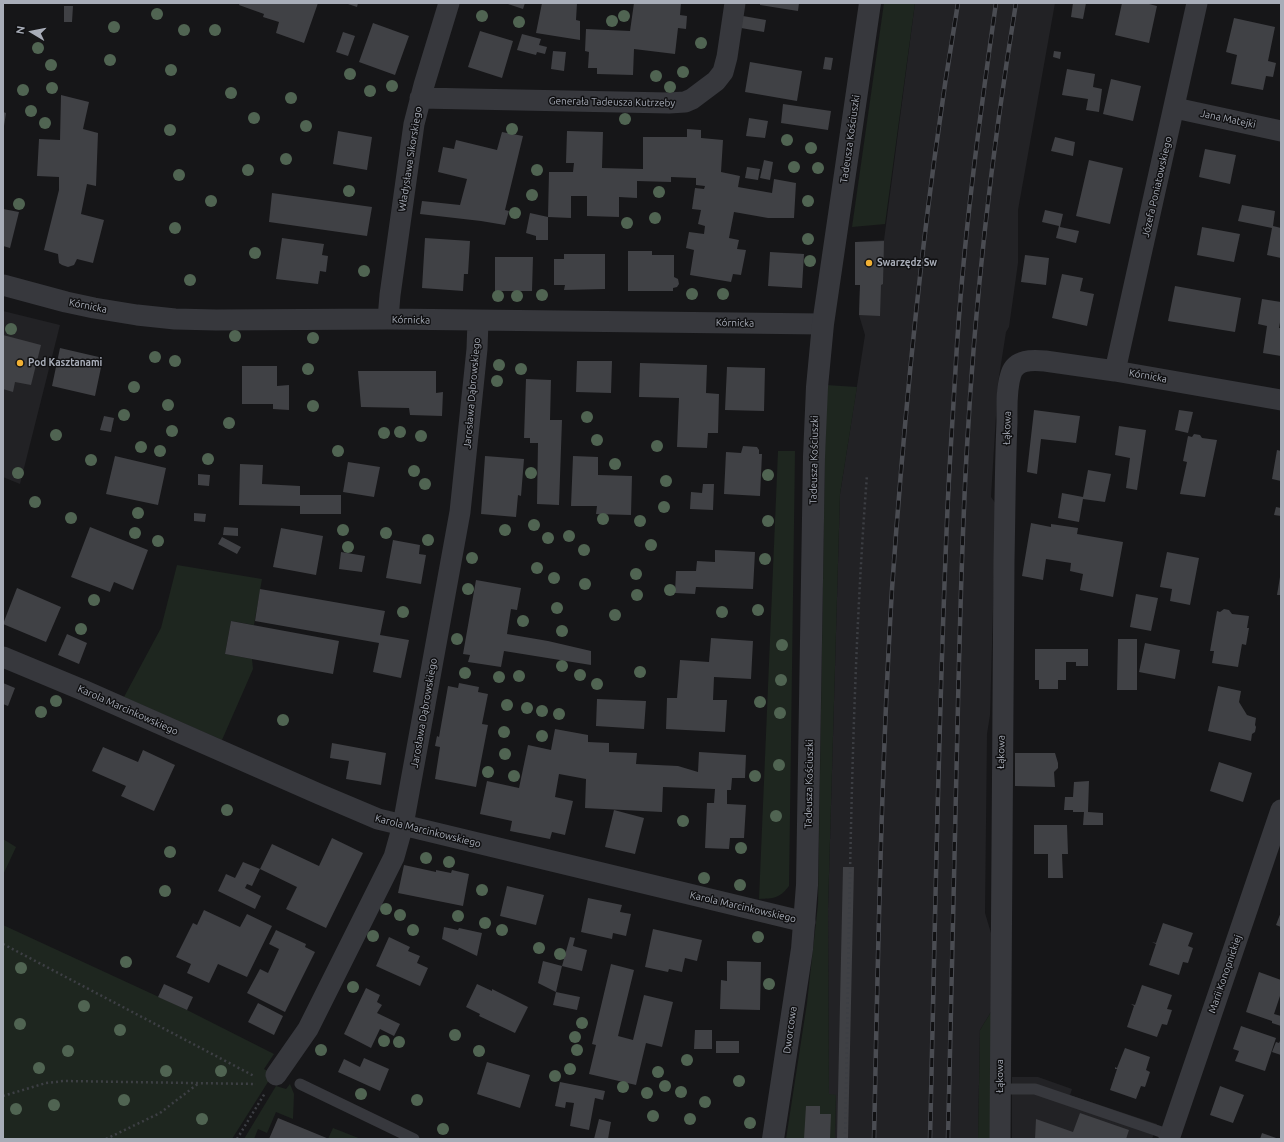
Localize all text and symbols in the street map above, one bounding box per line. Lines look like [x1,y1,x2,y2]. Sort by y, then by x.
north arrow [12,12,52,52]
text: N [14,25,27,35]
street label: Tadeusza Kościuszki [838,94,862,184]
street label: Generała Tadeusza Kutrzeby [549,95,675,109]
street label: Władysława Sikorskiego [396,106,424,212]
street label: Jana Matejki [1199,107,1257,131]
street label: Józefa Poniatowskiego [1140,135,1174,239]
place label: Swarzędz Sw [877,257,937,269]
marker: Swarzędz Sw [864,258,874,268]
street label: Kórnicka [68,296,108,316]
street label: Kórnicka [392,314,430,326]
street label: Kórnicka [716,317,754,329]
street label: Jarosława Dąbrowskiego [461,337,483,449]
place label: Pod Kasztanami [28,357,102,369]
marker: Pod Kasztanami [15,358,25,368]
street label: Kórnicka [1128,367,1168,385]
street label: Łąkowa [1000,411,1014,445]
street label: Tadeusza Kościuszki [807,415,821,505]
street label: Jarosława Dąbrowskiego [408,657,440,769]
street label: Karola Marcinkowskiego [76,682,180,738]
street label: Łąkowa [995,735,1007,769]
street label: Tadeusza Kościuszki [802,739,816,829]
street label: Karola Marcinkowskiego [374,812,482,850]
street label: Karola Marcinkowskiego [689,889,797,925]
street label: Marii Konopnickiej [1206,933,1244,1015]
street label: Dworcowa [781,1006,799,1054]
street label: Łąkowa [994,1059,1006,1093]

